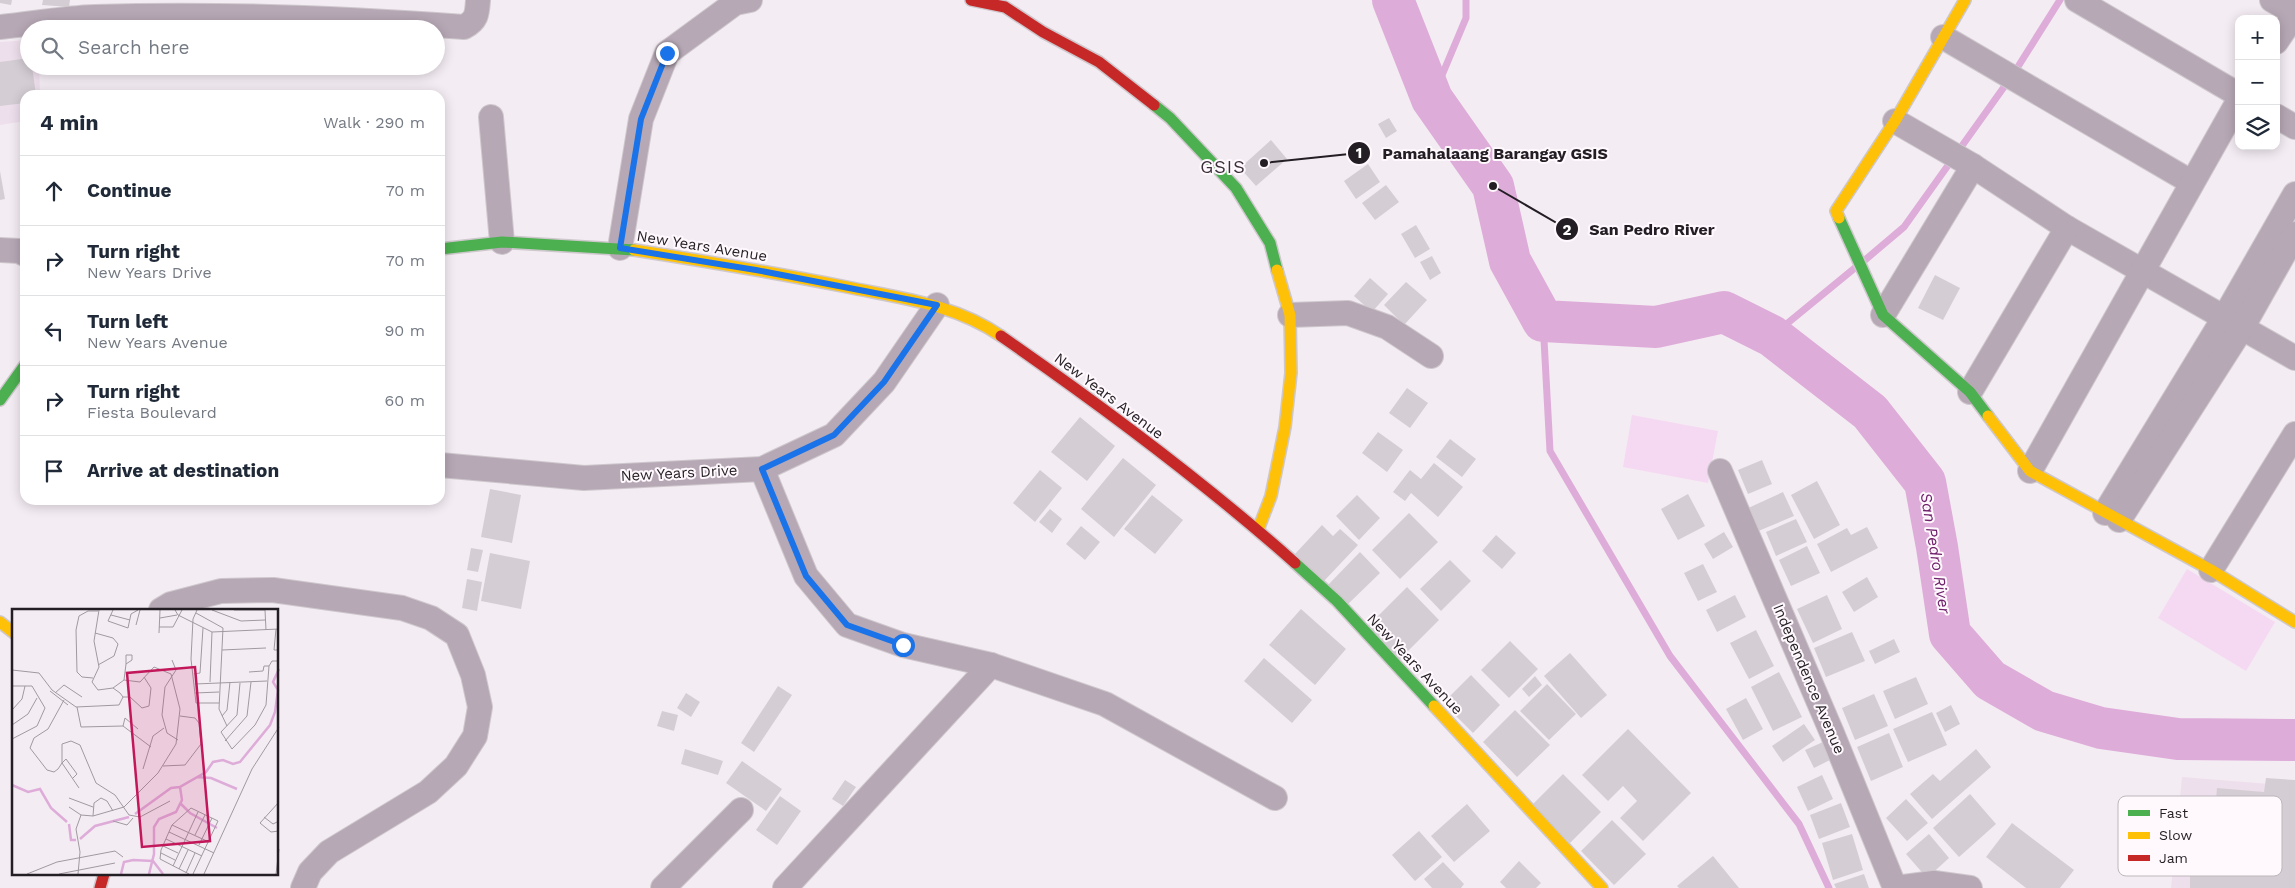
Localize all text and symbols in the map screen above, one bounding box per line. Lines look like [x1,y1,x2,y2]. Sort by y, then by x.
map controls [2235,15,2280,150]
button: + [2235,15,2280,60]
search box [20,20,445,75]
icon: search [38,34,66,62]
text: Search here [78,36,189,59]
route end [656,42,679,65]
button: − [2235,60,2280,105]
button: layers [2235,105,2280,150]
text: 4 min [40,110,98,135]
text: Walk · 290 m [323,113,425,132]
callout: Pamahalaang Barangay GSIS [1347,138,1617,169]
text: 1 [1356,144,1362,162]
text: Pamahalaang Barangay GSIS [1382,144,1608,163]
district label: GSIS [1200,156,1246,177]
icon: ahead [40,177,68,205]
text: Continue [87,179,171,202]
text: 70 m [386,181,425,200]
callout: San Pedro River [1555,214,1725,245]
text: San Pedro River [1589,220,1715,239]
text: 2 [1563,221,1572,239]
street label: New Years Avenue [635,227,769,265]
text: Turn right [87,240,180,263]
icon: right [40,247,68,275]
text: 70 m [386,251,425,270]
text: New Years Drive [87,263,212,282]
text: Turn left [87,310,168,333]
icon: left [40,317,68,345]
text: 90 m [384,321,425,340]
text: New Years Avenue [87,333,228,352]
street label: New Years Avenue [1051,349,1167,443]
text: Turn right [87,380,180,403]
icon: right [40,387,68,415]
text: 60 m [385,391,425,410]
text: Fiesta Boulevard [87,403,217,422]
icon: arrive [40,457,68,485]
text: Arrive at destination [87,459,279,482]
street label: New Years Drive [620,461,738,485]
water label: San Pedro River [1917,491,1955,616]
street label: Independence Avenue [1769,601,1849,757]
inset map [12,609,279,876]
street label: New Years Avenue [1363,610,1467,718]
route start [892,634,915,657]
legend [2118,796,2282,876]
text: Fast [2159,805,2188,821]
text: Slow [2159,827,2192,843]
text: Jam [2159,850,2188,866]

